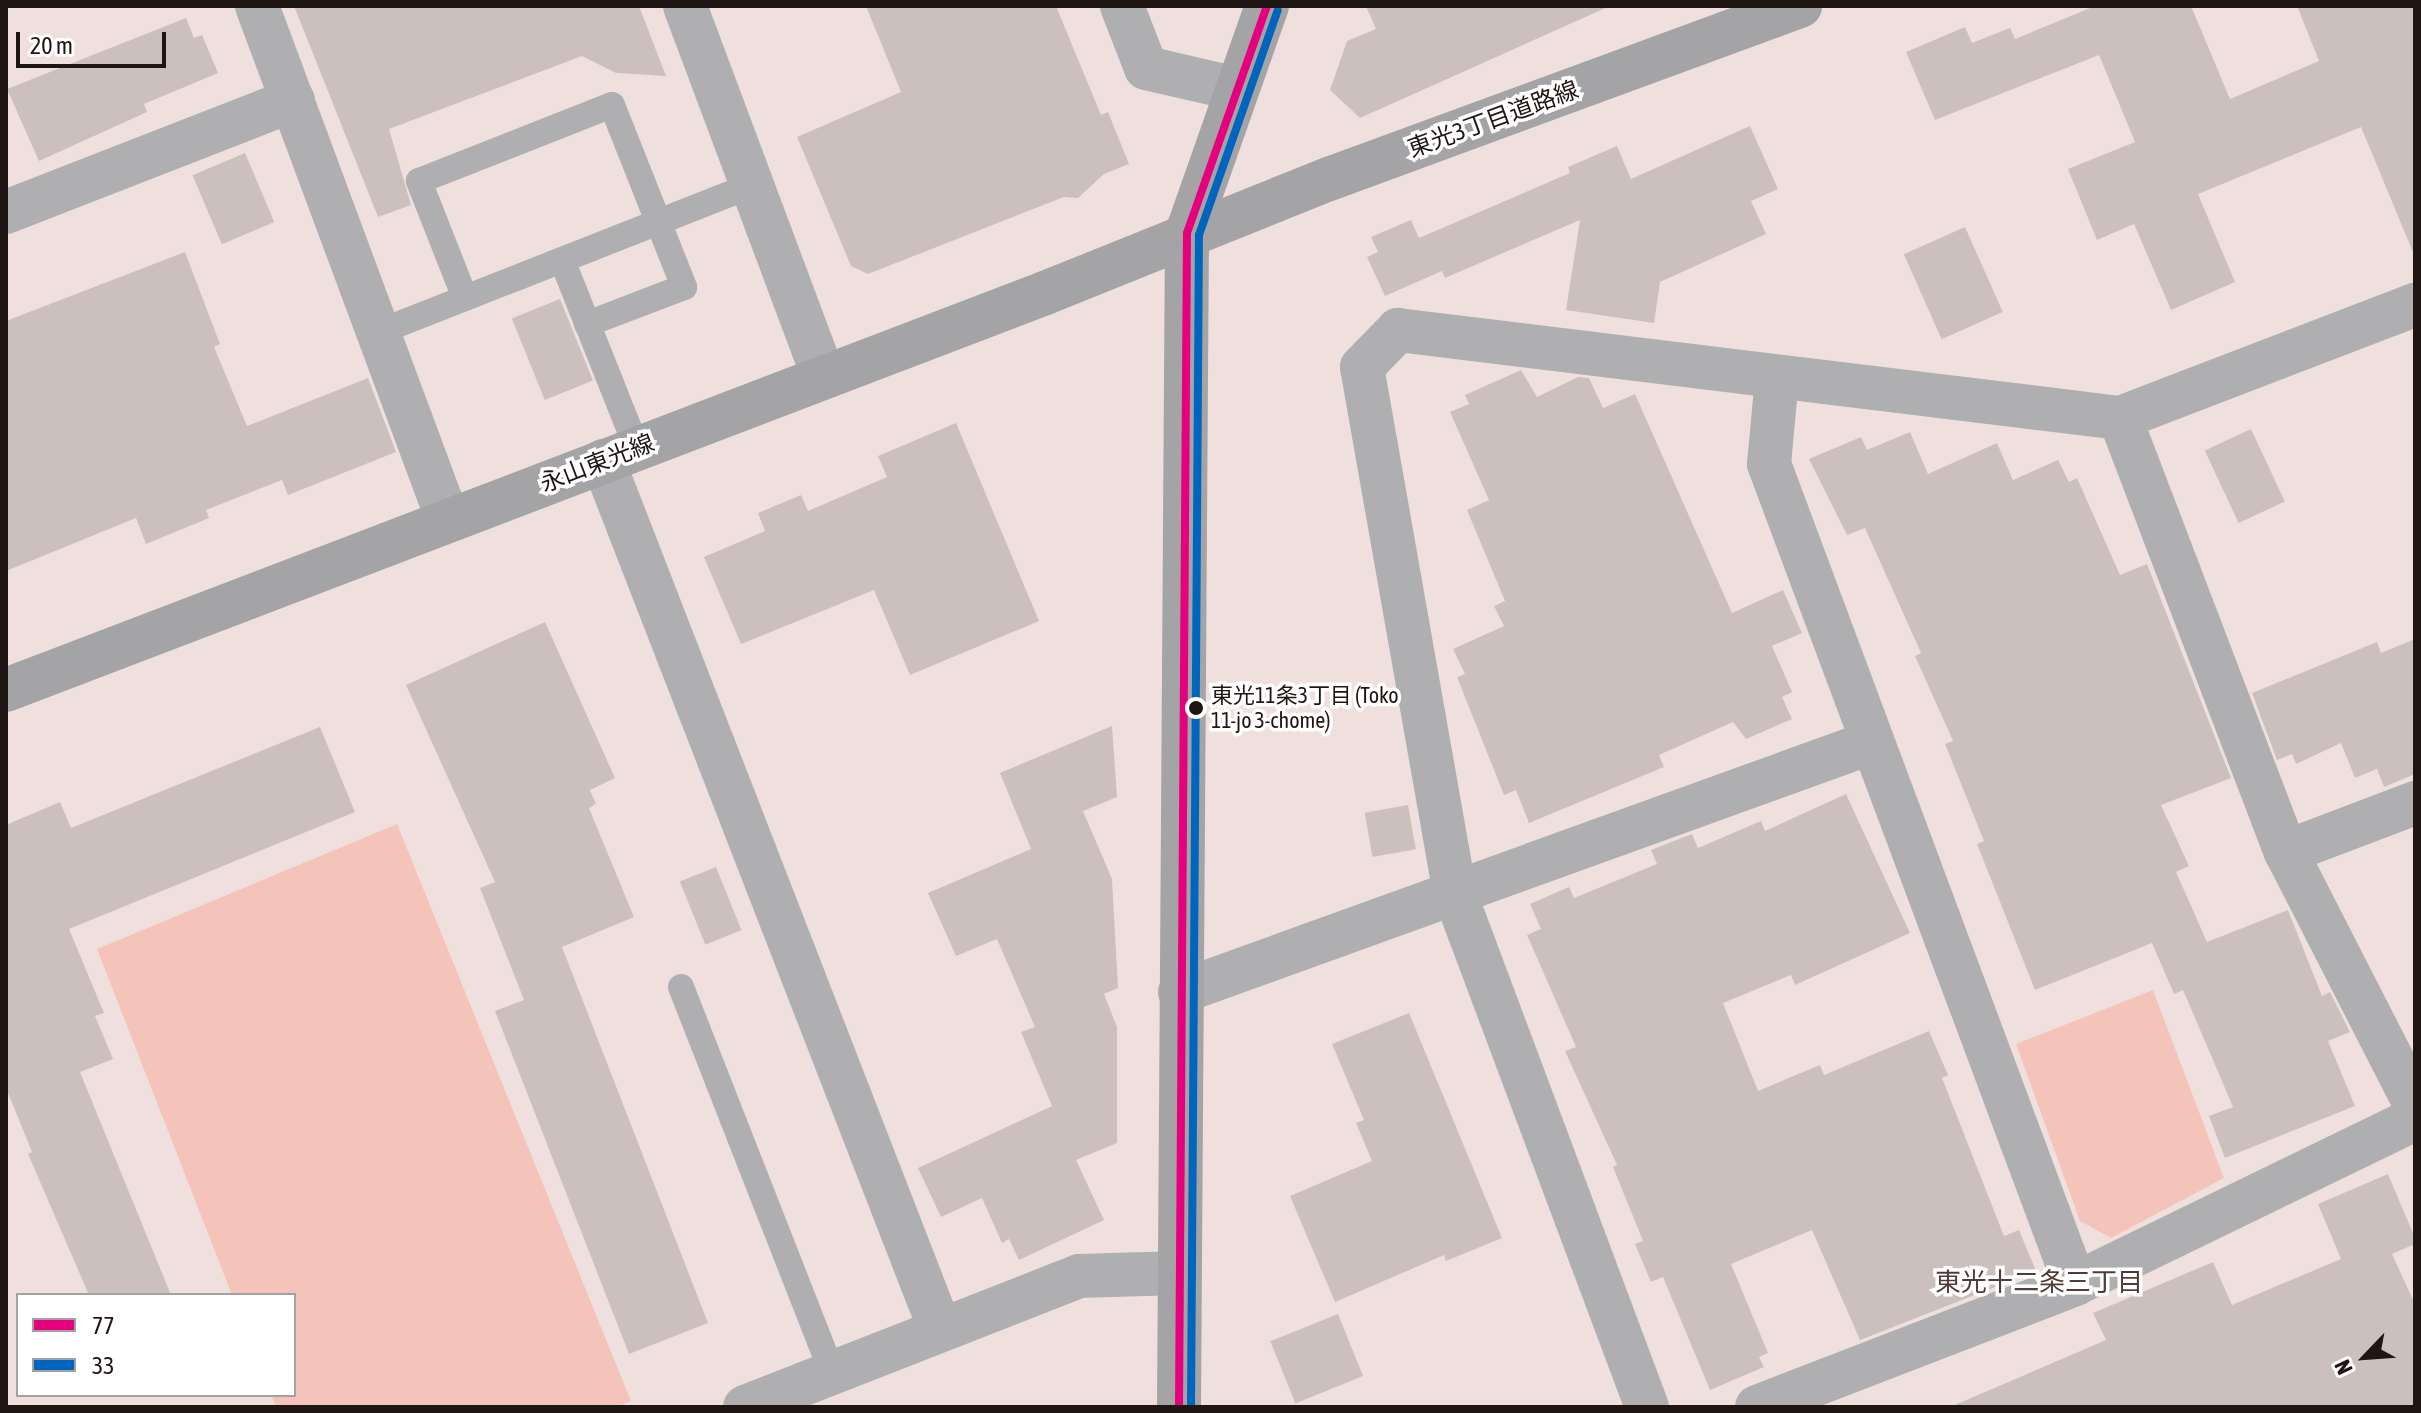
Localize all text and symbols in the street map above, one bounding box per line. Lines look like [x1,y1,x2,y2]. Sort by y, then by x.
scale bar [20,16,170,66]
text: 20 m [30,32,73,59]
street label: 東光3丁目道路線 [1404,75,1582,163]
street label: 永山東光線 [536,428,658,498]
place label: 東光11条3丁目 (Toko 11-jo 3-chome) [1211,682,1399,734]
marker: 東光11条3丁目 (Toko 11-jo 3-chome) [1188,700,1204,716]
district label: 東光十二条三丁目 [1935,1267,2143,1299]
legend [16,1293,296,1397]
text: 77 [92,1312,115,1339]
north arrow [2325,1317,2405,1397]
text: 33 [92,1352,115,1379]
text: N [2329,1356,2358,1379]

